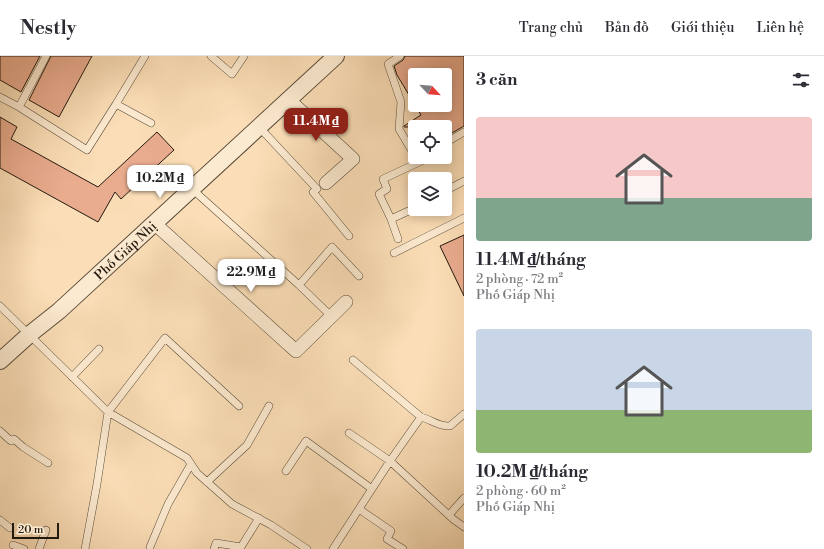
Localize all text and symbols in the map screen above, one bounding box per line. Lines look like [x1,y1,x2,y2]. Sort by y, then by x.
text: Nestly [20,16,76,40]
text: Trang chủ [519,19,583,37]
text: Bản đồ [605,19,649,37]
text: Giới thiệu [671,19,734,37]
text: Liên hệ [756,19,804,37]
north arrow [408,68,452,112]
map controls [408,68,452,216]
text: 3 căn [476,69,517,91]
icon: filters [790,69,812,91]
pin: 11.4M ₫ [279,108,353,142]
text: 11.4M ₫ [293,113,339,129]
button: locate [408,120,452,164]
icon: home [608,143,680,215]
pin: 10.2M ₫ [123,165,197,199]
text: 10.2M ₫ [136,170,184,186]
button: layers [408,172,452,216]
street label: Phố Giáp Nhị [91,218,160,284]
text: 11.4M ₫/tháng [476,249,586,271]
pin: 22.9M ₫ [214,259,288,293]
text: 22.9M ₫ [227,264,275,280]
text: 2 phòng · 72 m² [476,271,563,287]
text: Phố Giáp Nhị [476,287,555,303]
icon: home [608,355,680,427]
text: 10.2M ₫/tháng [476,461,588,483]
text: 2 phòng · 60 m² [476,483,566,499]
text: Phố Giáp Nhị [476,499,555,515]
scale bar [12,521,59,540]
text: 20 m [18,523,43,537]

